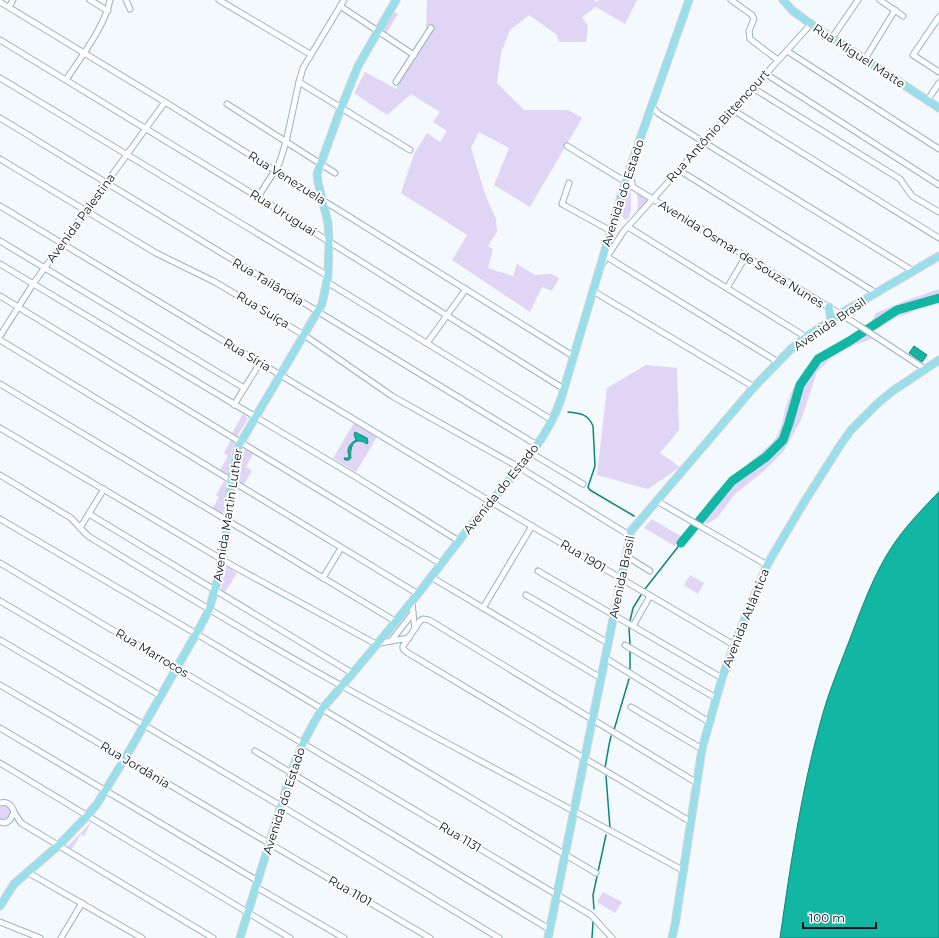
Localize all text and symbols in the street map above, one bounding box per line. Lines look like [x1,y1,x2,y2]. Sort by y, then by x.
street label: Rua Miguel Matte [810,20,908,91]
street label: Rua Antônio Bittencourt [663,66,772,185]
street label: Avenida do Estado [598,137,647,248]
street label: Rua Venezuela [246,148,329,208]
street label: Avenida Palestina [43,170,118,265]
street label: Rua Uruguai [247,186,319,239]
street label: Avenida Osmar de Souza Nunes [656,196,827,311]
street label: Rua Tailândia [230,254,307,309]
street label: Rua Suíça [234,288,293,331]
street label: Avenida Brasil [791,294,869,353]
street label: Rua Síria [221,335,274,375]
street label: Avenida do Estado [460,441,542,537]
street label: Avenida Martin Luther [210,447,245,583]
street label: Avenida Brasil [605,534,638,620]
street label: Rua 1901 [558,536,609,575]
street label: Avenida Atlântica [719,566,772,669]
street label: Rua Marrocos [113,625,192,680]
street label: Rua Jordânia [98,738,173,791]
street label: Avenida do Estado [259,745,308,856]
street label: Rua 1131 [436,818,484,855]
street label: Rua 1101 [326,872,375,909]
scale bar [803,904,876,930]
text: 100 m [809,910,845,925]

